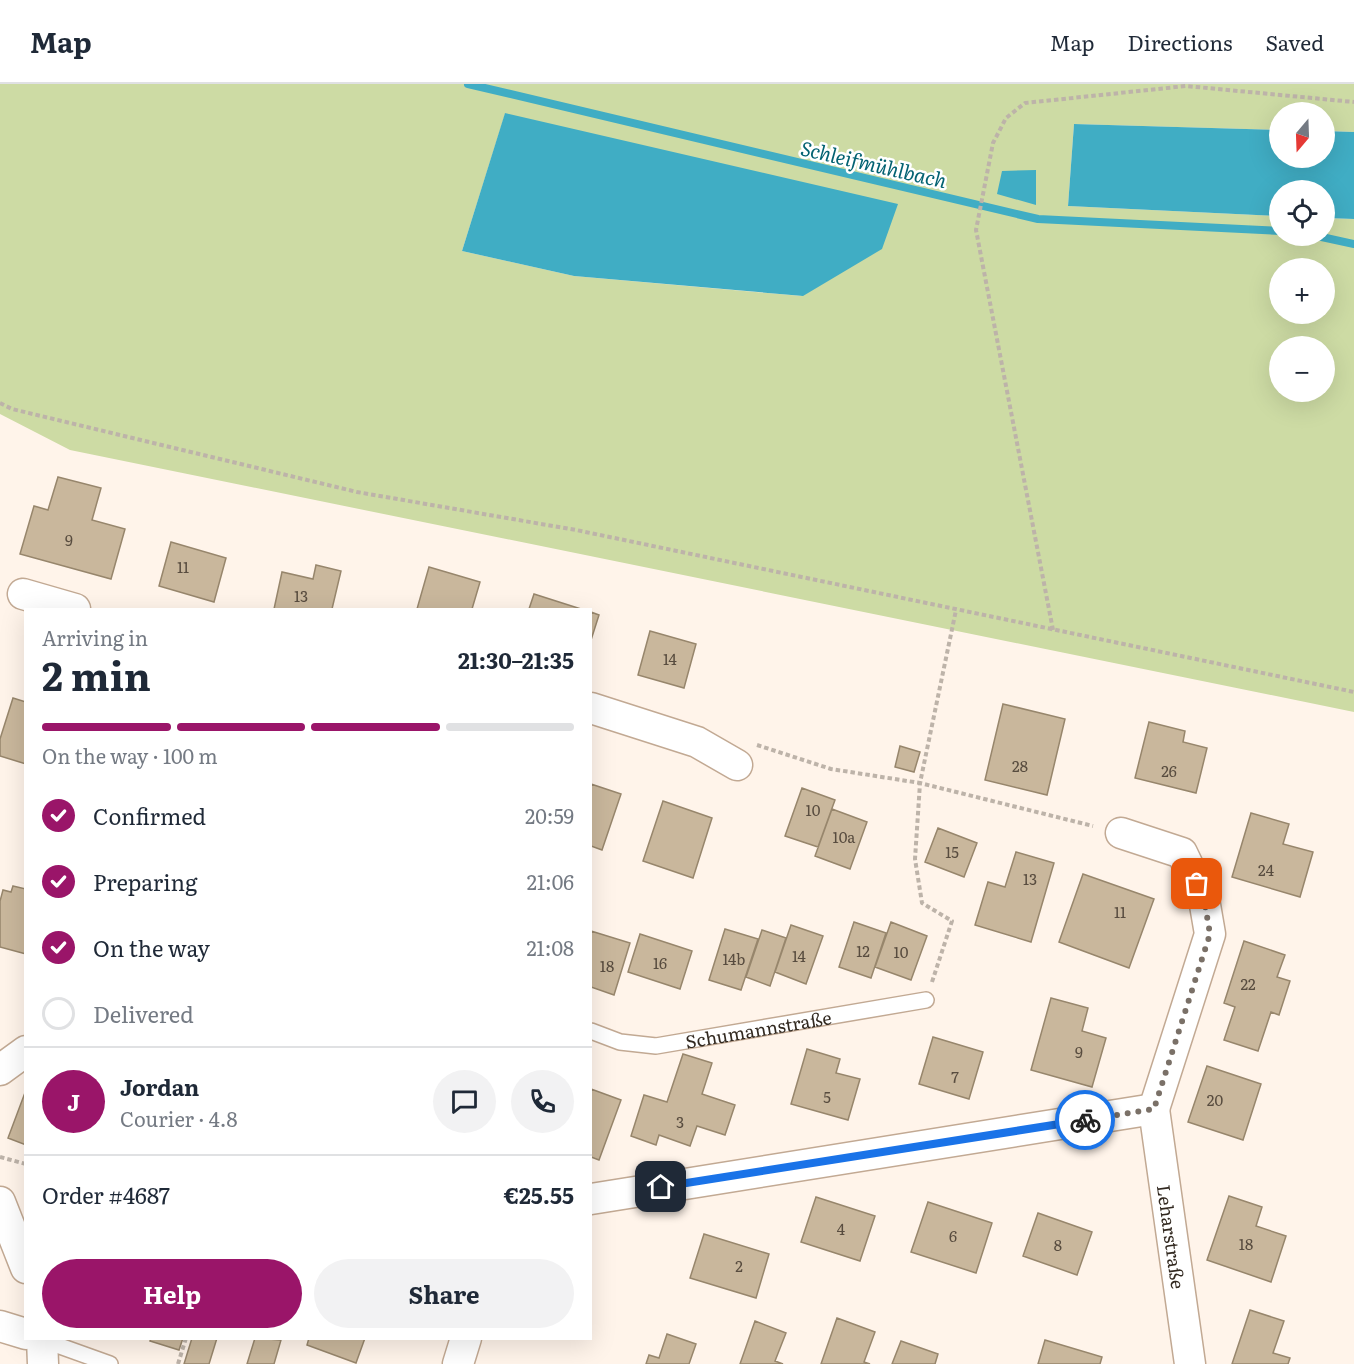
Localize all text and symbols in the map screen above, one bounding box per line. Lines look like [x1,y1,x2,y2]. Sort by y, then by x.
text: Map [30,20,92,62]
text: Map [1050,26,1095,57]
text: Directions [1128,26,1233,57]
text: Saved [1266,26,1324,57]
north arrow [1269,102,1335,168]
map controls [1269,102,1335,402]
water label: Schleifmühlbach [798,132,950,194]
button: locate [1269,180,1335,246]
button: + [1269,258,1335,324]
button: − [1269,336,1335,402]
house number: 9 [65,528,73,551]
house number: 11 [177,555,189,578]
house number: 13 [294,584,308,607]
text: Arriving in [42,622,148,652]
text: 21:30–21:35 [458,643,574,676]
text: 2 min [42,645,151,703]
house number: 14 [663,647,677,670]
text: On the way · 100 m [42,740,218,770]
house number: 28 [1012,754,1028,777]
house number: 26 [1161,759,1177,782]
house number: 10 [806,798,821,821]
icon: check [42,799,75,832]
text: Confirmed [93,799,206,832]
text: 20:59 [525,800,574,830]
house number: 10a [833,825,856,848]
house number: 15 [945,840,959,863]
pin [1171,858,1222,909]
house number: 24 [1258,858,1274,881]
icon: check [42,865,75,898]
text: Preparing [93,865,197,898]
text: 21:06 [527,866,574,896]
house number: 13 [1023,867,1037,890]
icon: bag [1180,867,1213,900]
house number: 11 [1114,900,1126,923]
icon: check [42,931,75,964]
text: On the way [93,931,210,964]
text: 21:08 [526,932,574,962]
house number: 12 [856,939,870,962]
house number: 10 [894,940,909,963]
house number: 14 [792,944,806,967]
house number: 14b [723,947,745,970]
house number: 16 [653,951,667,974]
house number: 18 [600,954,614,977]
house number: 22 [1240,972,1256,995]
text: Delivered [93,997,194,1030]
street label: Schumannstraße [683,1003,833,1054]
house number: 9 [1075,1040,1083,1063]
house number: 7 [951,1065,959,1088]
text: Jordan [120,1070,199,1103]
button: chat [433,1070,496,1133]
button: phone [511,1070,574,1133]
text: J [67,1085,80,1118]
house number: 5 [823,1085,831,1108]
house number: 20 [1207,1088,1223,1111]
courier [1055,1090,1115,1150]
text: Courier · 4.8 [120,1103,237,1133]
icon: bike [1069,1104,1102,1137]
house number: 3 [676,1110,684,1133]
pin [635,1161,686,1212]
icon: home [644,1170,677,1203]
text: Order #4687 [42,1178,170,1211]
text: €25.55 [504,1178,574,1211]
street label: Leharstraße [1151,1183,1193,1291]
house number: 4 [837,1217,845,1240]
house number: 6 [949,1224,957,1247]
house number: 18 [1239,1232,1253,1255]
house number: 8 [1054,1233,1062,1256]
house number: 2 [735,1254,743,1277]
button: Help [42,1259,302,1328]
button: Share [314,1259,574,1328]

